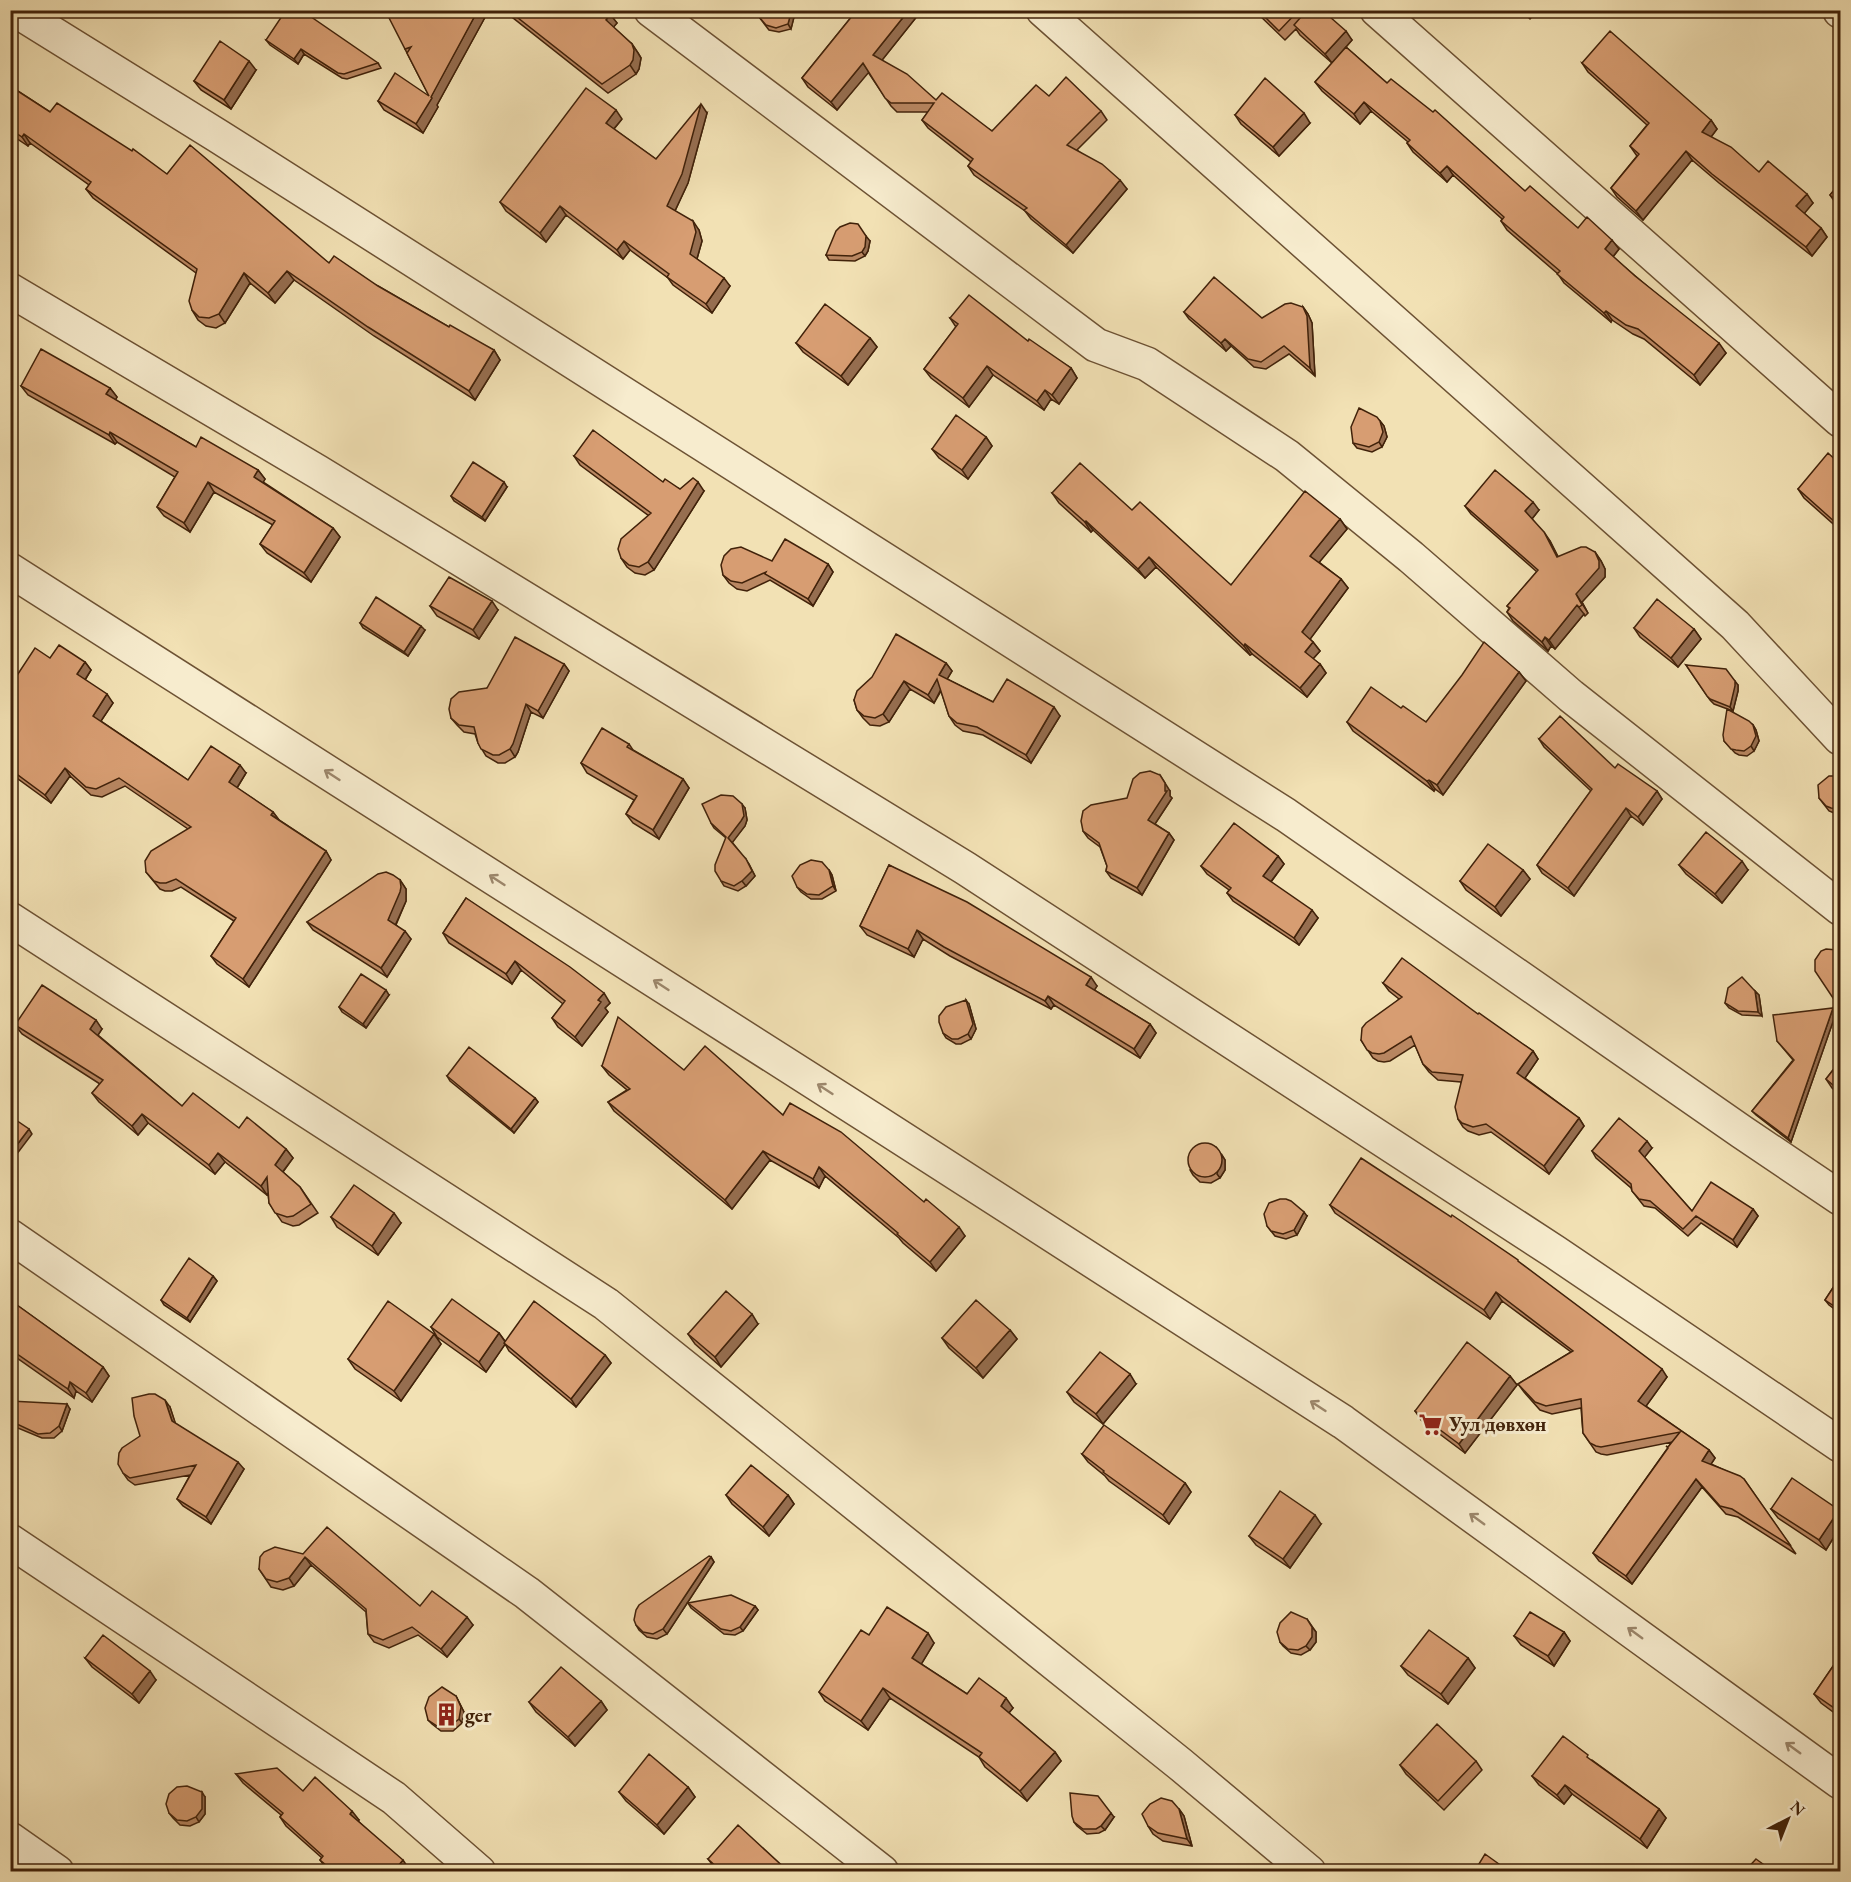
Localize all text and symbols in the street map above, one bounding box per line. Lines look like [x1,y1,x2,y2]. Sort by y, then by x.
one-way arrow [324,769,341,781]
one-way arrow [488,873,505,886]
one-way arrow [653,978,670,990]
one-way arrow [817,1083,834,1096]
one-way arrow [1310,1400,1327,1412]
supermarket icon: Уул дөвхөн [1418,1411,1444,1437]
place label: Уул дөвхөн [1448,1411,1547,1437]
one-way arrow [1469,1513,1486,1525]
one-way arrow [1628,1627,1644,1640]
building icon: ger [434,1702,460,1728]
place label: ger [465,1702,492,1728]
one-way arrow [1786,1741,1802,1754]
north arrow [1758,1789,1818,1849]
text: N [1786,1796,1810,1820]

